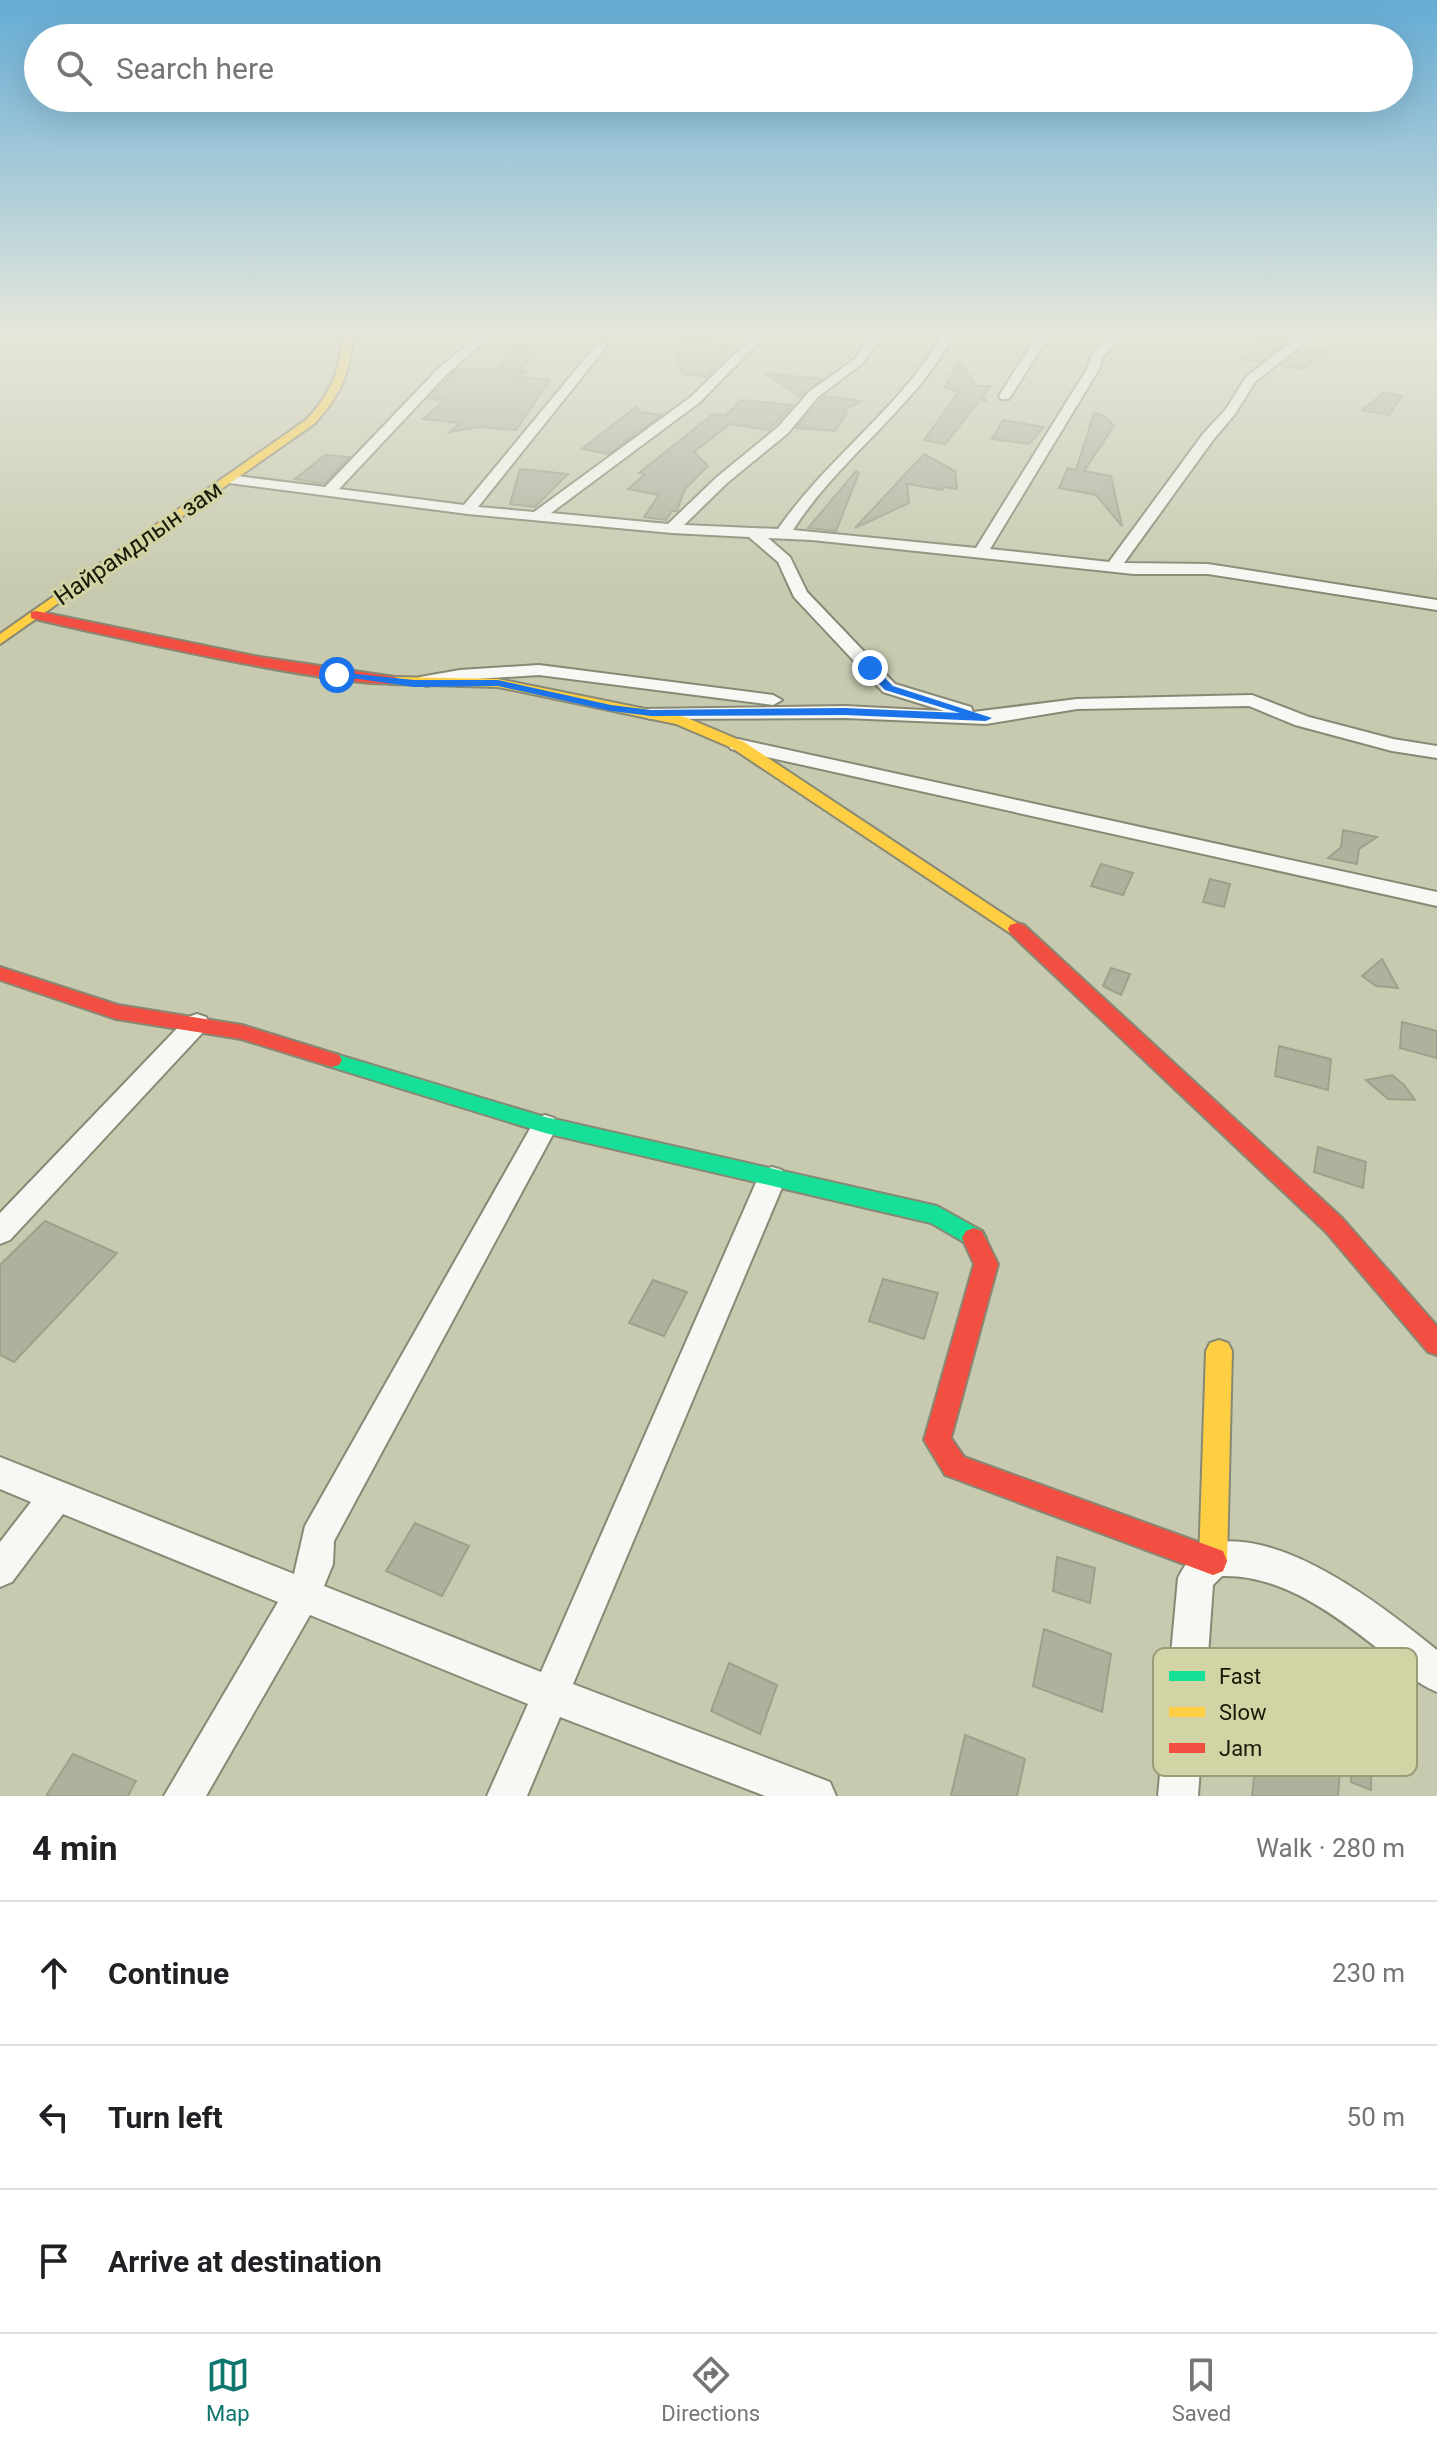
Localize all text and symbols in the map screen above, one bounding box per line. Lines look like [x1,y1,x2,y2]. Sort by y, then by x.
search box [24,24,1413,112]
icon: search [52,46,96,90]
text: Search here [116,51,274,86]
street label: Найрамдлын зам [49,475,227,611]
route end [852,650,888,686]
route start [319,657,355,693]
legend [1153,1648,1417,1776]
text: Fast [1219,1664,1261,1689]
text: Slow [1219,1700,1267,1725]
text: Jam [1219,1736,1262,1761]
text: 4 min [32,1828,117,1868]
text: Walk · 280 m [1256,1833,1405,1863]
icon: ahead [32,1951,76,1995]
text: Continue [108,1956,229,1991]
text: 230 m [1332,1958,1405,1988]
icon: left [32,2095,76,2139]
text: Turn left [108,2100,223,2135]
text: 50 m [1347,2102,1405,2132]
icon: arrive [32,2239,76,2283]
text: Arrive at destination [108,2244,382,2279]
tab: Map [206,2353,250,2426]
tab: Directions [661,2353,760,2426]
tab: Saved [1172,2353,1231,2426]

